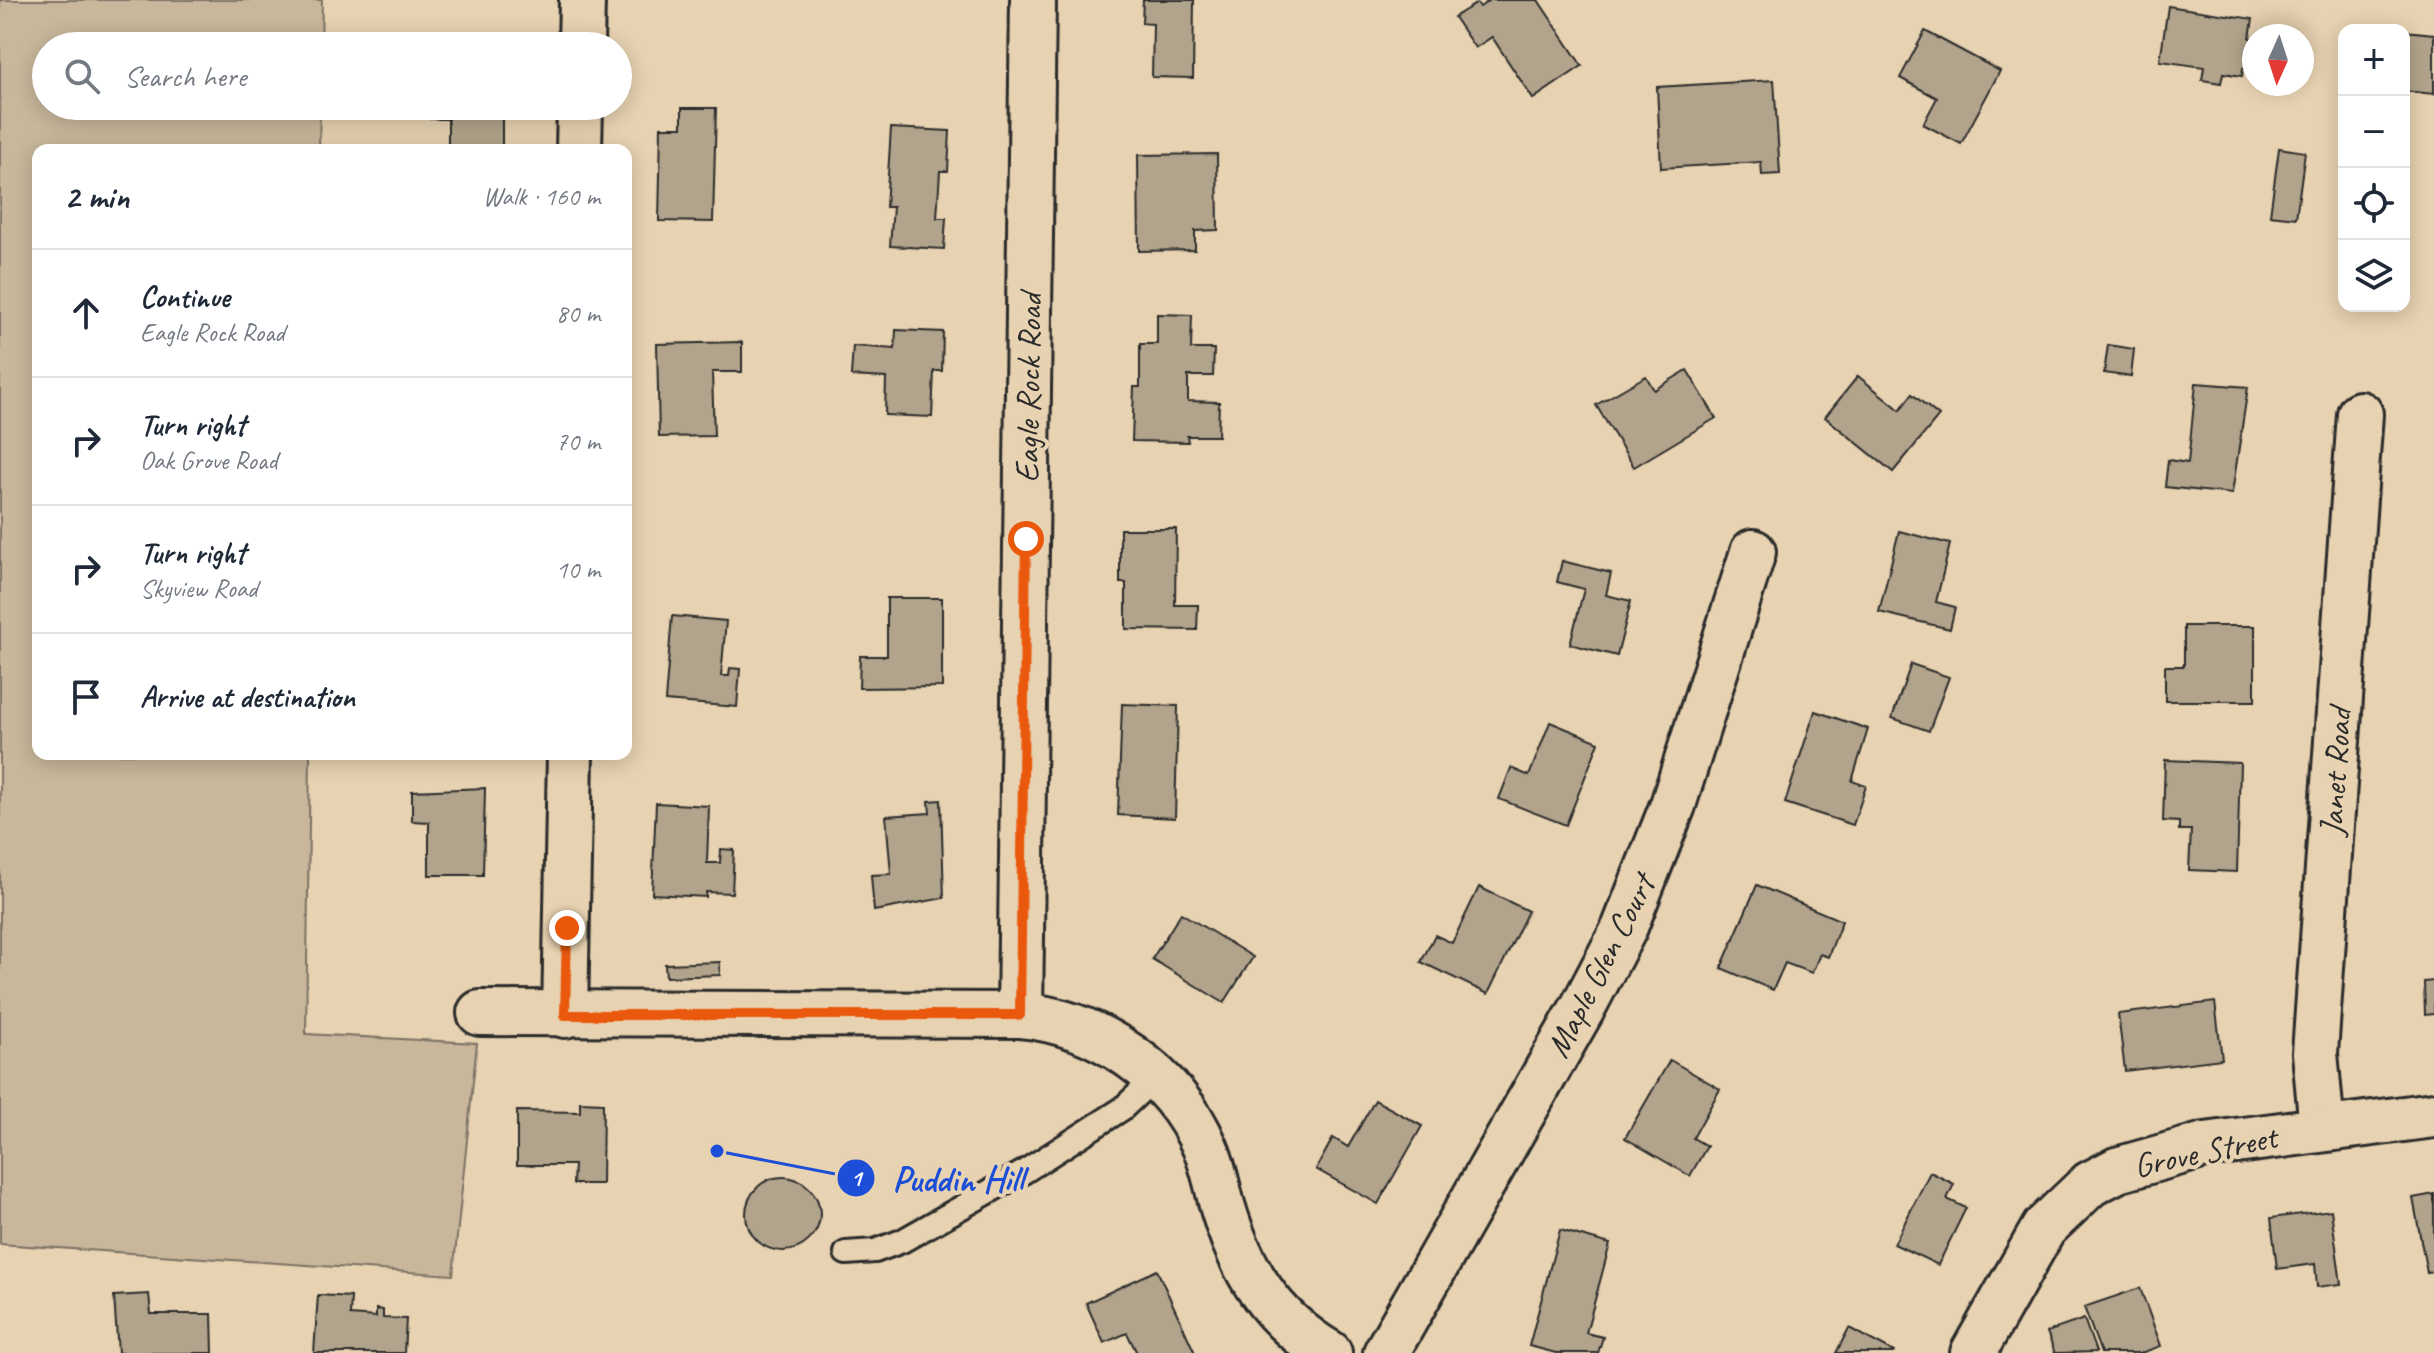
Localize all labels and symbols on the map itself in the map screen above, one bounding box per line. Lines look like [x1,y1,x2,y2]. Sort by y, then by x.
north arrow [2242,24,2314,96]
street label: Eagle Rock Road [1005,287,1051,483]
route start [1008,521,1044,557]
street label: Janet Road [2309,702,2361,839]
street label: Maple Glen Court [1536,863,1666,1064]
route end [549,910,585,946]
street label: Grove Street [2130,1114,2284,1187]
callout: Puddin Hill [836,1148,1040,1208]
text: Puddin Hill [893,1156,1030,1202]
text: 1 [851,1163,865,1193]

